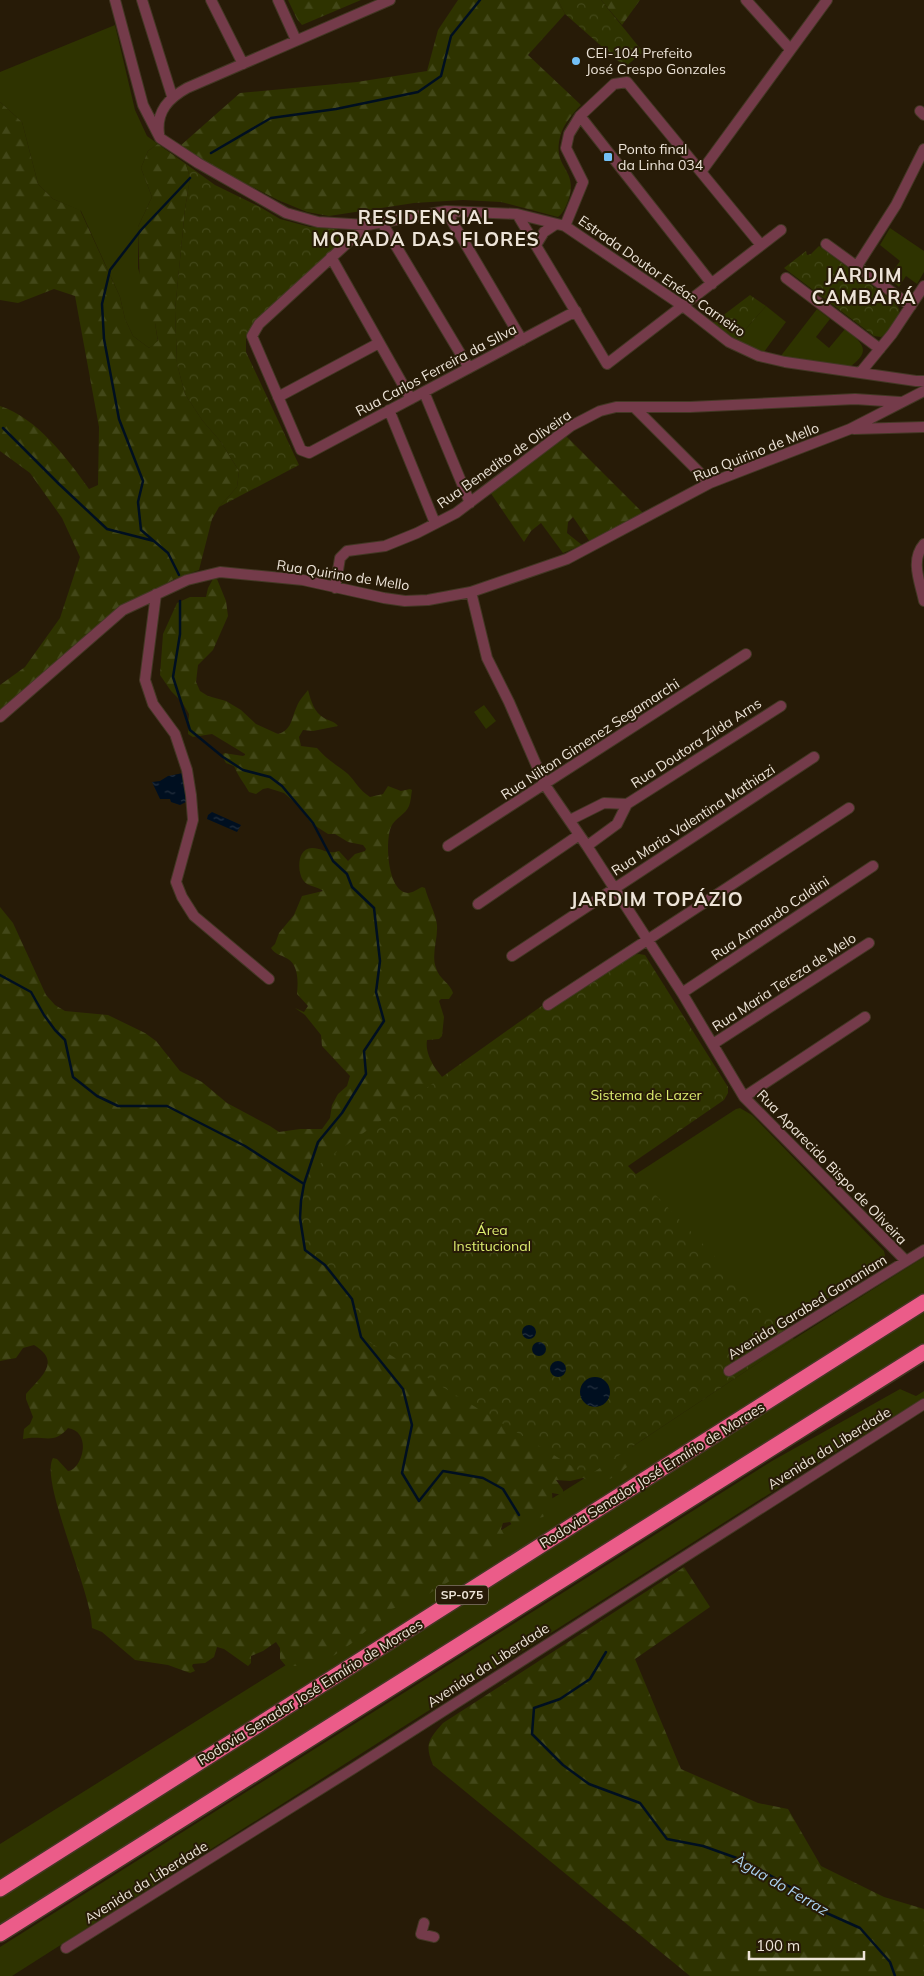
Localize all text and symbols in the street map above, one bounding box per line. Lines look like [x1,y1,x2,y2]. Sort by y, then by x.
place label: CEI-104 Prefeito José Crespo Gonzales [586,44,726,78]
marker: CEI-104 Prefeito José Crespo Gonzales [570,55,582,67]
place label: Ponto final da Linha 034 [618,140,704,174]
marker: Ponto final da Linha 034 [602,151,614,163]
district label: RESIDENCIAL MORADA DAS FLORES [312,205,540,251]
street label: Estrada Doutor Enéas Carneiro [575,211,749,341]
district label: JARDIM CAMBARÁ [811,263,917,309]
street label: Rua Carlos Ferreira da SIlva [352,320,520,420]
street label: Rua Benedito de Oliveira [433,406,575,512]
street label: Rua Quirino de Mello [690,419,822,485]
street label: Rua Quirino de Mello [275,556,411,594]
street label: Rua Nilton Gimenez Segamarchi [497,674,683,804]
street label: Rua Doutora Zilda Arns [627,694,765,792]
street label: Rua Maria Valentina Mathiazi [608,760,778,880]
street label: Rua Armando Caldini [708,872,832,964]
district label: JARDIM TOPÁZIO [570,887,744,911]
street label: Rua Maria Tereza de Melo [709,929,859,1035]
park label: Sistema de Lazer [590,1086,703,1104]
street label: Rua Aparecido Bispo de Oliveira [753,1086,911,1248]
park label: Área Institucional [453,1221,531,1255]
street label: Avenida Garabed Gananiam [724,1250,890,1364]
street label: Rodovia Senador José Ermírio de Moraes [536,1398,768,1552]
street label: Avenida da Liberdade [764,1403,894,1493]
road number: SP-075 [436,1586,488,1604]
street label: Rodovia Senador José Ermírio de Moraes [194,1615,426,1769]
street label: Avenida da Liberdade [424,1619,552,1711]
street label: Avenida da Liberdade [81,1837,211,1927]
water label: Àgua do Ferraz [729,1849,832,1920]
scale bar [749,1928,864,1960]
text: 100 m [756,1936,800,1955]

